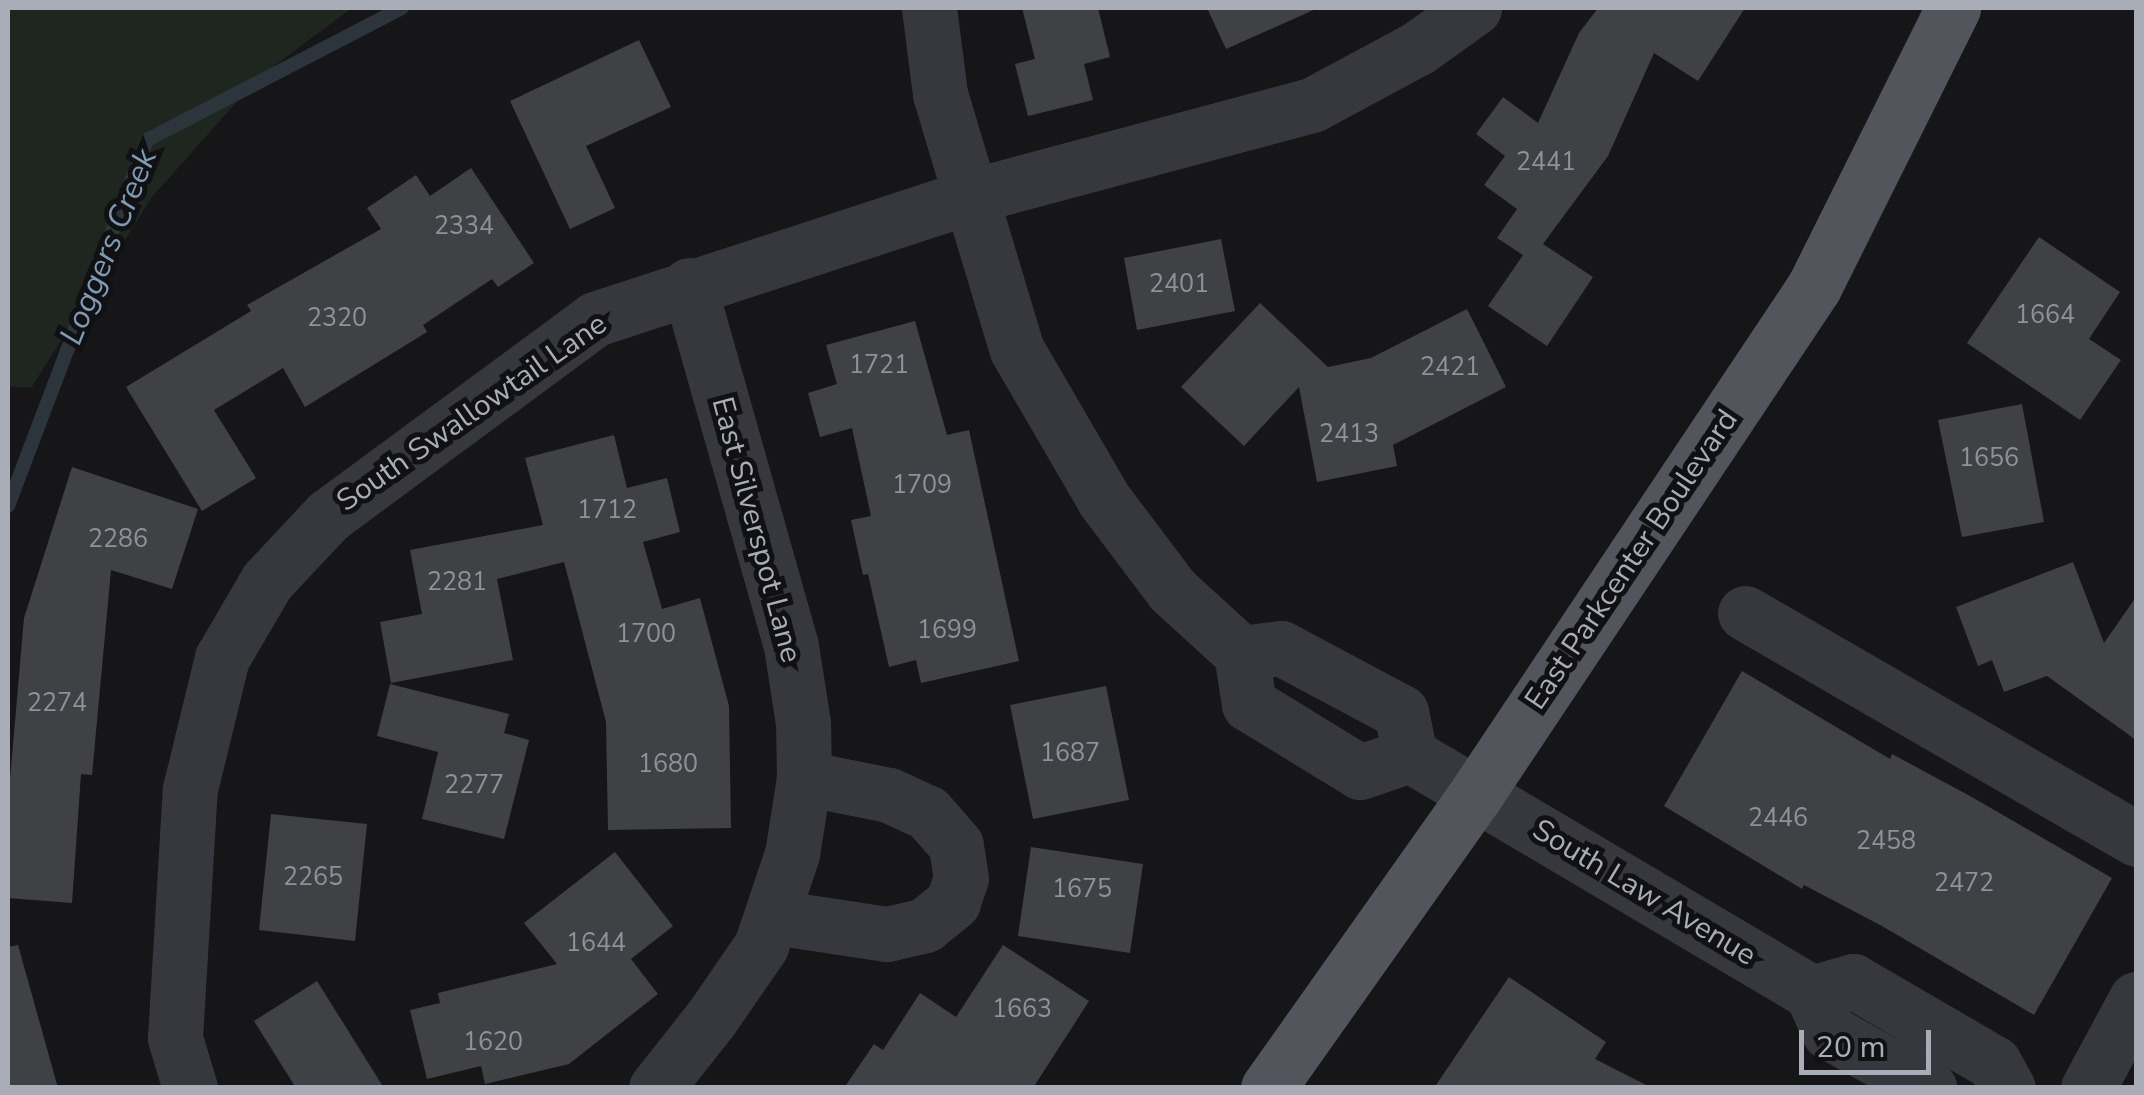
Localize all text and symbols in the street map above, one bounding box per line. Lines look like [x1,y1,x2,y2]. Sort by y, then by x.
water label: Loggers Creek [52,144,166,350]
house number: 2441 [1516,147,1576,177]
house number: 2334 [434,211,494,241]
house number: 2401 [1149,269,1209,299]
house number: 1664 [2015,300,2075,330]
house number: 2320 [307,303,367,333]
street label: South Swallowtail Lane [330,306,614,520]
house number: 1721 [849,350,909,380]
house number: 2421 [1420,352,1480,382]
street label: East Silverspot Lane [703,393,809,667]
street label: East Parkcenter Boulevard [1518,403,1746,717]
house number: 2413 [1319,419,1379,449]
house number: 1656 [1959,443,2019,473]
house number: 1709 [892,470,952,500]
house number: 1712 [577,495,637,525]
house number: 2286 [88,524,148,554]
house number: 2281 [427,567,487,597]
house number: 1699 [917,615,977,645]
house number: 1700 [616,619,676,649]
house number: 2274 [27,688,87,718]
house number: 1687 [1040,738,1100,768]
house number: 1680 [638,749,698,779]
house number: 2277 [444,770,504,800]
house number: 2446 [1748,803,1808,833]
street label: South Law Avenue [1526,812,1762,974]
house number: 2458 [1856,826,1916,856]
house number: 2265 [283,862,343,892]
house number: 2472 [1934,868,1994,898]
house number: 1675 [1052,874,1112,904]
house number: 1644 [566,928,626,958]
house number: 1663 [992,994,1052,1024]
scale bar [1804,1010,1936,1072]
house number: 1620 [463,1027,523,1057]
text: 20 m [1816,1027,1885,1068]

